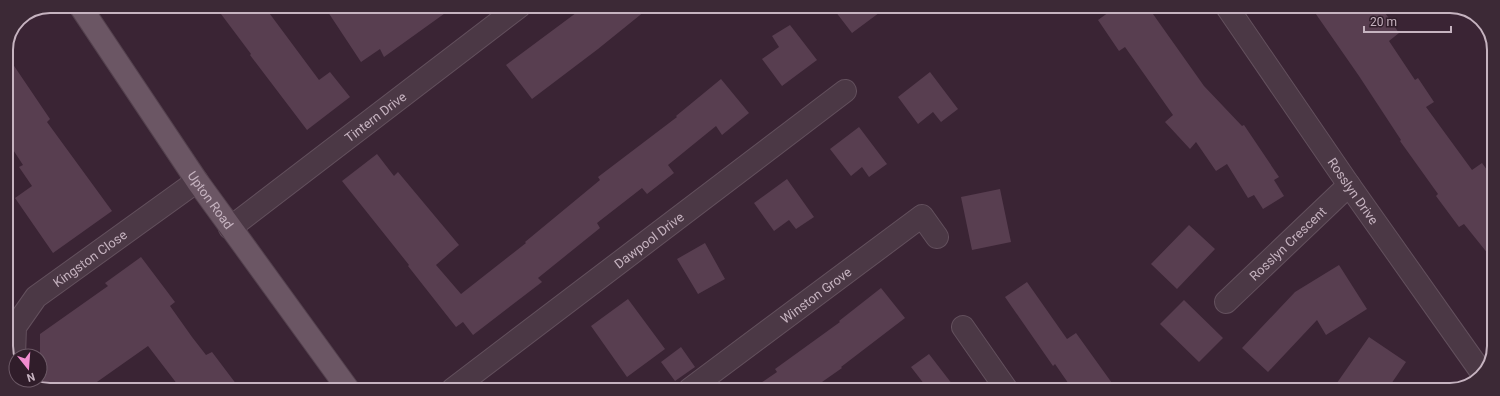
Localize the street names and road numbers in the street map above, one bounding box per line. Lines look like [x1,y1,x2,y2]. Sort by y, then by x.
street label: Tintern Drive [342,88,409,145]
street label: Rosslyn Drive [1325,155,1382,227]
street label: Upton Road [185,168,237,232]
street label: Rosslyn Crescent [1246,203,1329,283]
street label: Dawpool Drive [611,209,687,271]
street label: Kingston Close [50,227,130,290]
street label: Winston Grove [778,264,854,326]

